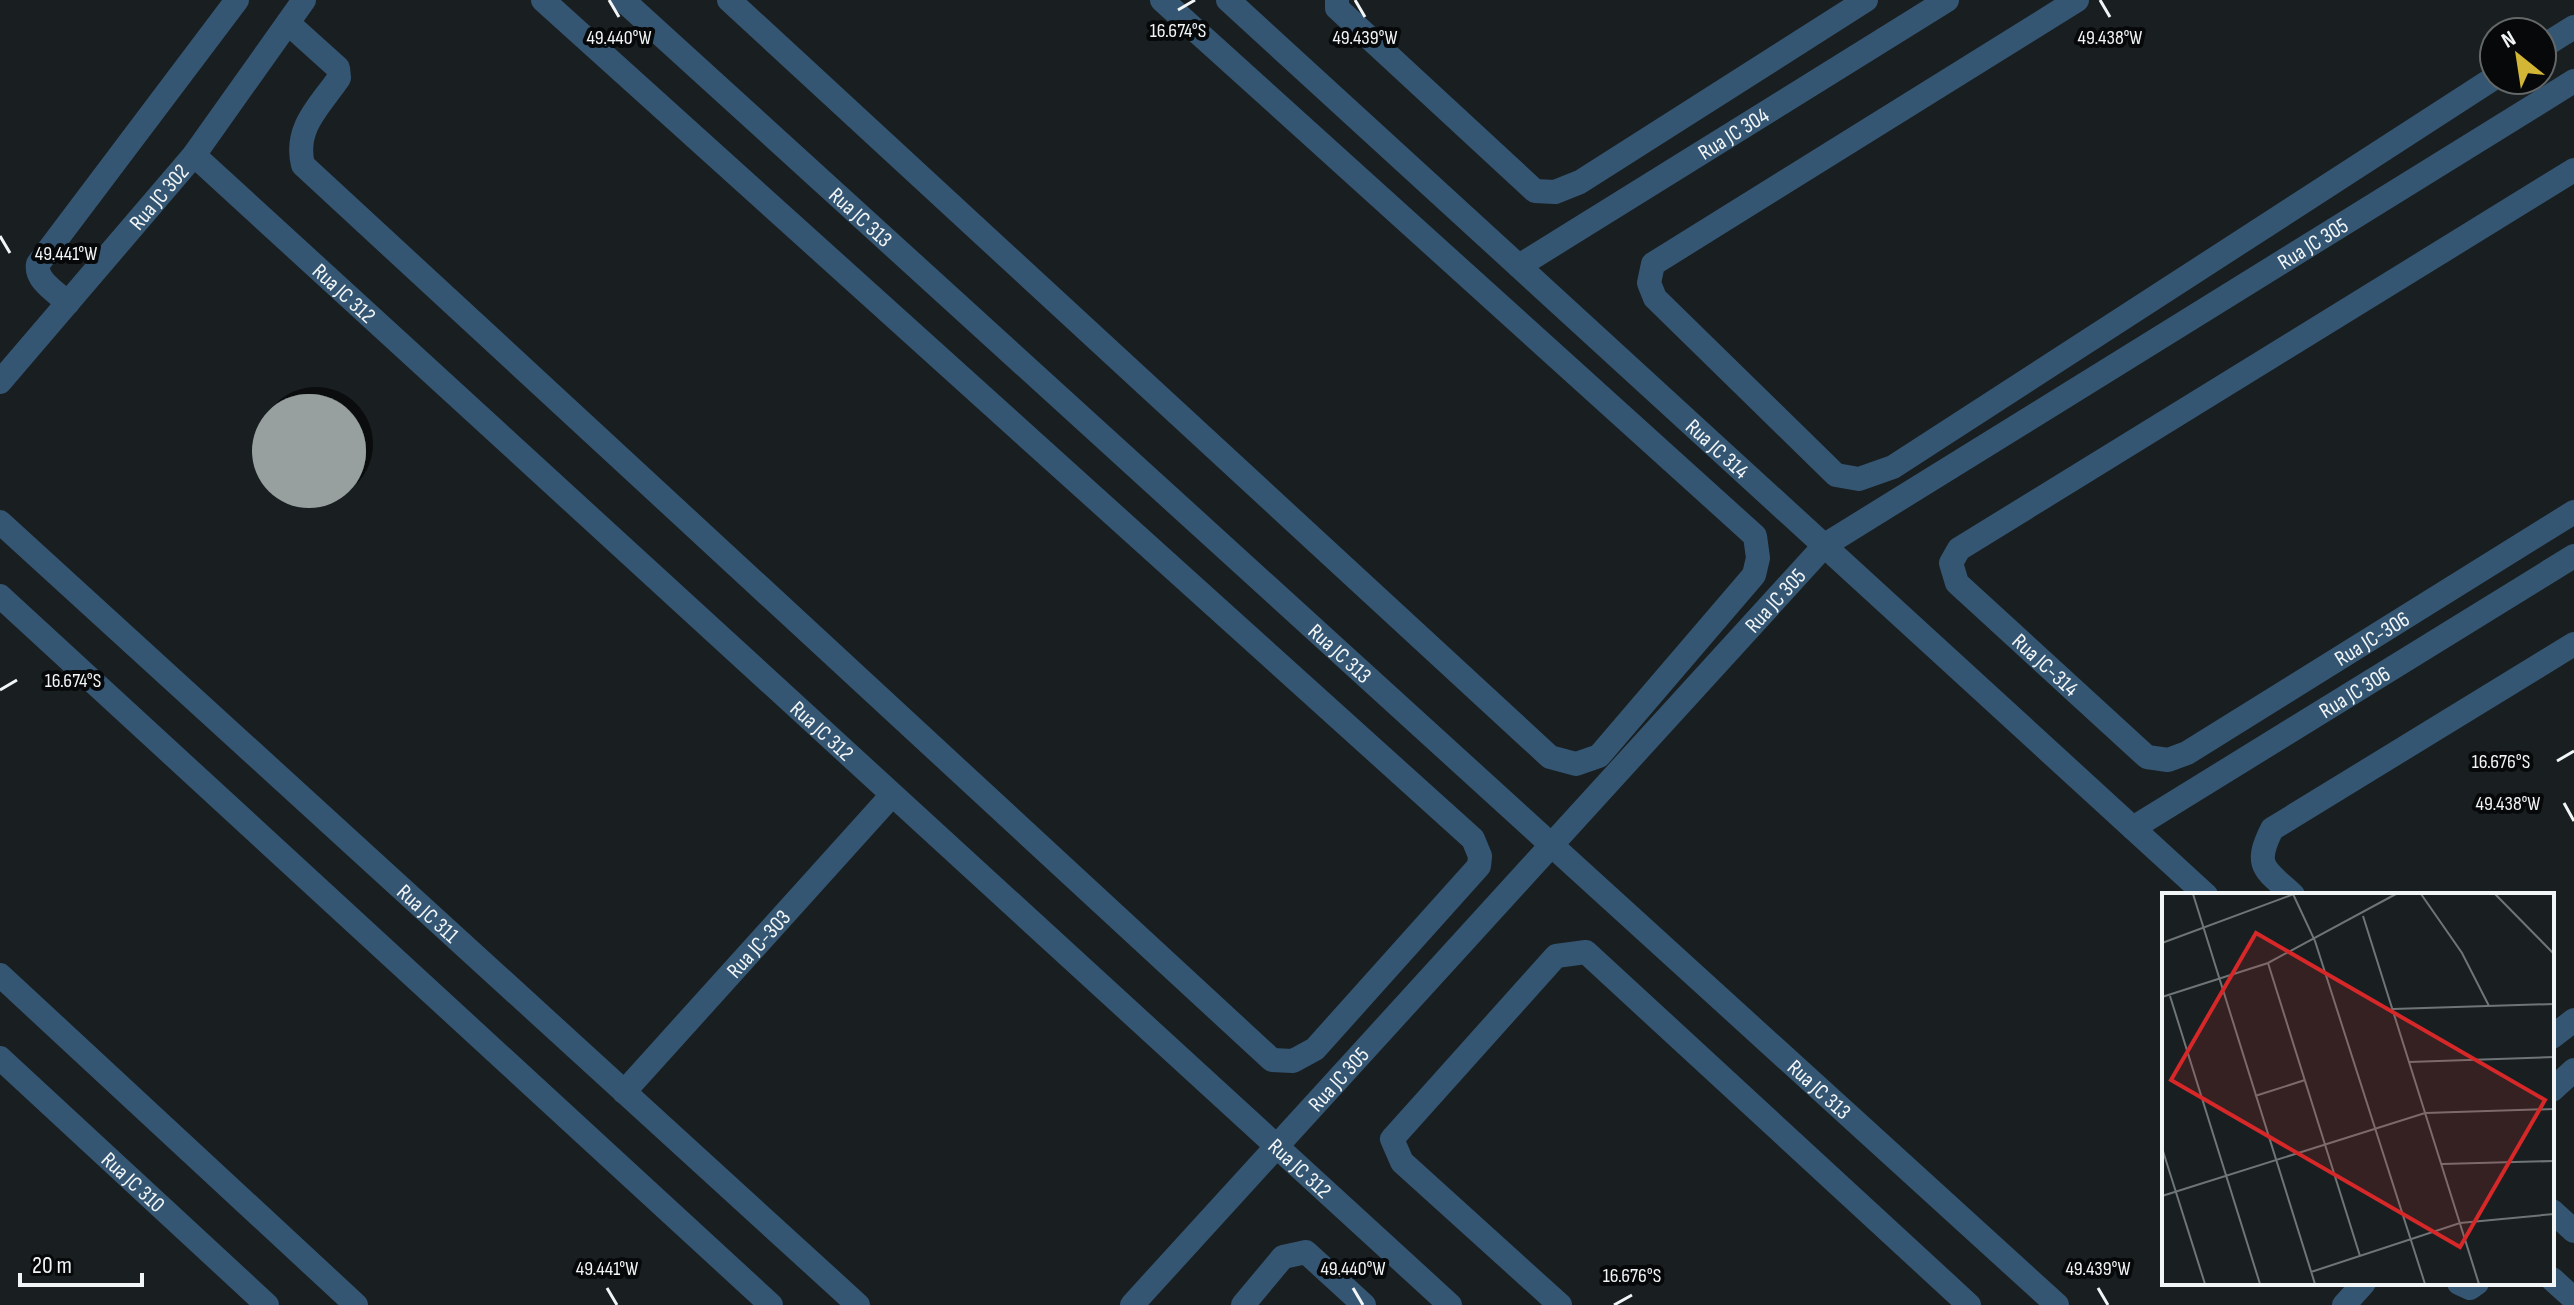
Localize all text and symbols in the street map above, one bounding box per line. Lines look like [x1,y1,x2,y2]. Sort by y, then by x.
north arrow [2478,16,2558,96]
text: 16.674°S [1150,19,1206,43]
text: N [2497,25,2521,55]
text: 49.440°W [586,26,652,50]
text: 49.439°W [1332,26,1398,50]
text: 49.438°W [2078,26,2142,50]
street label: Rua JC 304 [1693,102,1774,166]
street label: Rua JC 302 [124,159,195,236]
street label: Rua JC 313 [823,182,897,253]
street label: Rua JC 305 [2273,212,2354,276]
text: 49.441°W [35,242,97,266]
street label: Rua JC 312 [306,258,381,330]
street label: Rua JC 314 [1680,414,1754,485]
street label: Rua JC 305 [1740,563,1812,639]
street label: Rua JC-306 [2330,606,2415,673]
street label: Rua JC 313 [1302,618,1377,690]
street label: Rua JC-314 [2006,628,2084,703]
street label: Rua JC 306 [2314,661,2396,725]
text: 16.674°S [45,669,101,693]
street label: Rua JC 312 [784,696,859,767]
text: 16.676°S [2472,750,2530,774]
text: 49.438°W [2476,792,2540,816]
street label: Rua JC 311 [391,879,464,949]
inset map [2162,893,2554,1285]
street label: Rua JC-303 [721,905,797,984]
street label: Rua JC 305 [1303,1042,1376,1118]
street label: Rua JC 313 [1781,1054,1856,1126]
street label: Rua JC 312 [1262,1133,1337,1205]
street label: Rua JC 310 [95,1147,170,1219]
scale bar [20,1237,142,1287]
text: 20 m [32,1251,72,1280]
text: 49.441°W [576,1257,638,1281]
text: 49.440°W [1320,1257,1386,1281]
text: 49.439°W [2065,1257,2131,1281]
text: 16.676°S [1603,1264,1661,1288]

